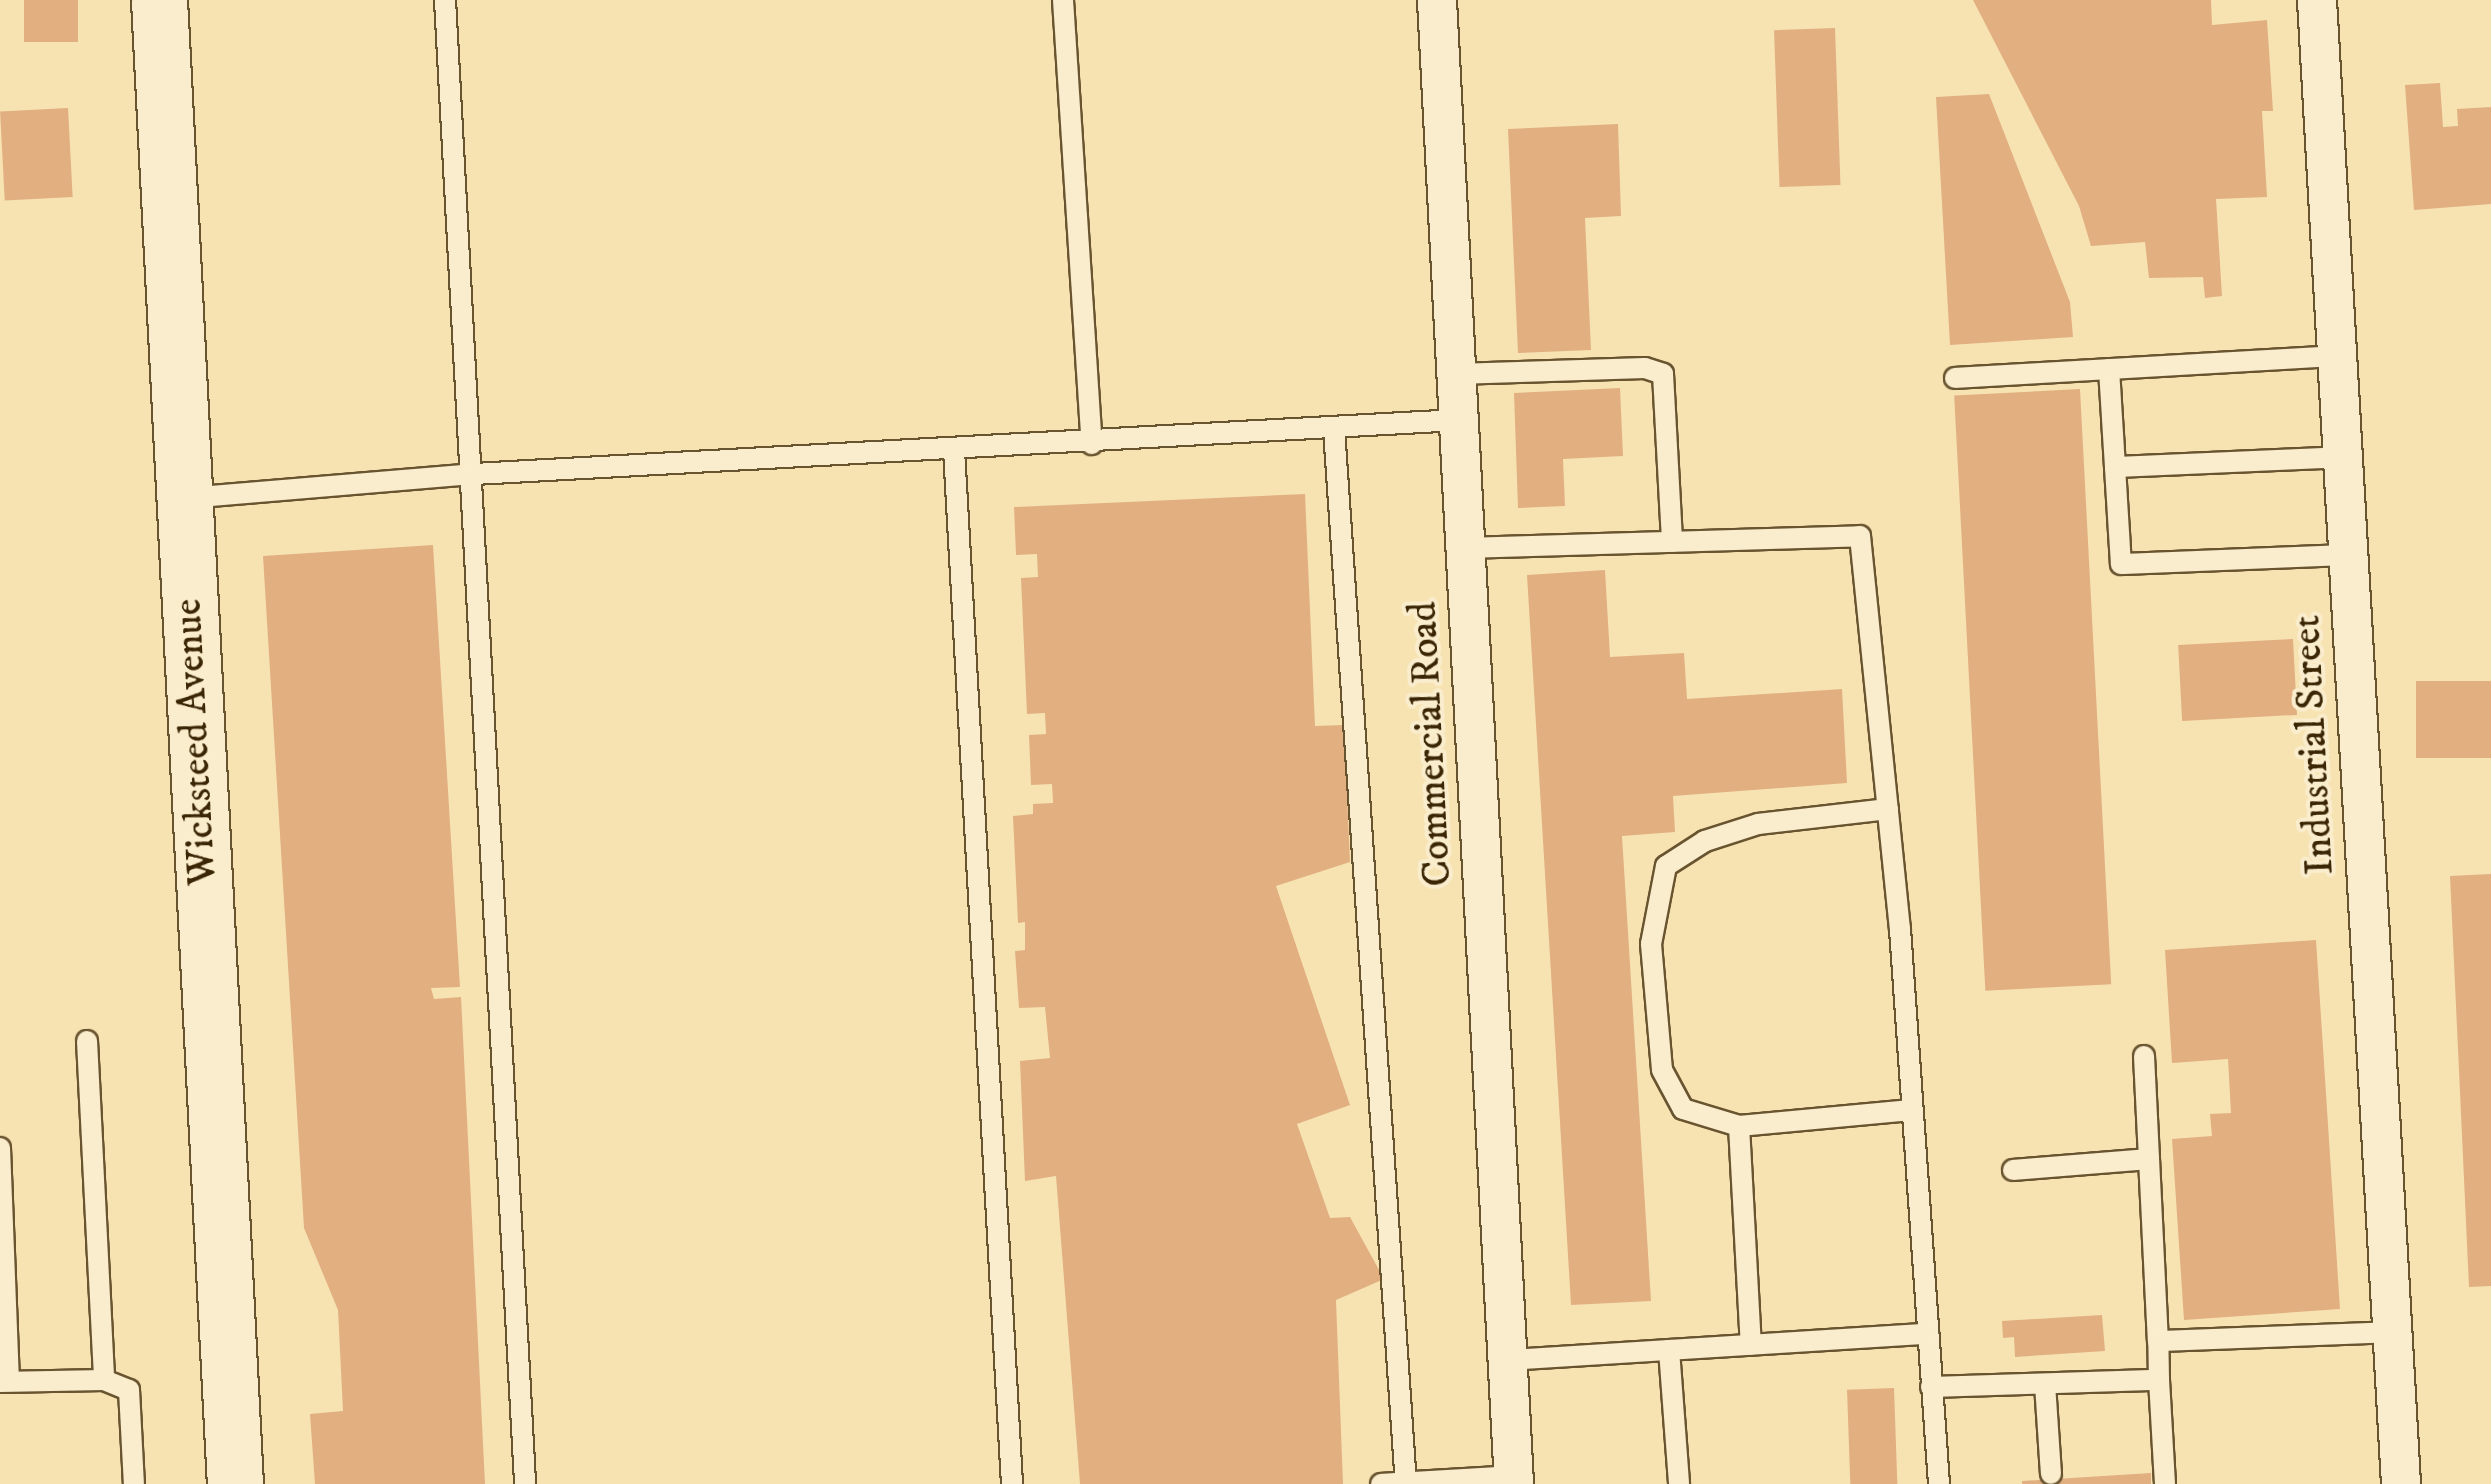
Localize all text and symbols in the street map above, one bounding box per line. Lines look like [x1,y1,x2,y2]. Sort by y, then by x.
street label: Wicksteed Avenue [165,597,227,887]
street label: Commercial Road [1400,600,1462,888]
street label: Industrial Street [2283,614,2345,876]

